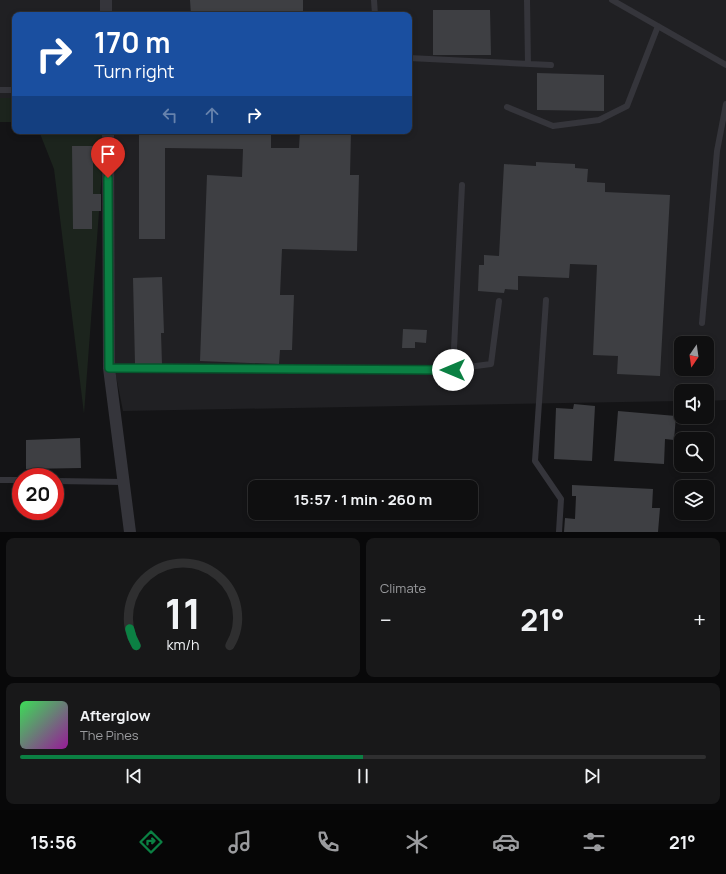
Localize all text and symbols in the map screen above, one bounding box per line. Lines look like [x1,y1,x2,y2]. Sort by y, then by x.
text: 170 m [94,23,170,61]
icon: right [28,28,80,80]
text: Turn right [94,59,175,83]
icon: left [159,104,181,126]
icon: ahead [201,104,223,126]
icon: right [243,104,265,126]
pin [91,137,125,178]
icon: arrive [97,143,119,165]
north arrow [674,336,714,376]
map controls [674,336,714,520]
position arrow [432,349,474,391]
button: sound [674,384,714,424]
button: search [674,432,714,472]
speed limit sign: 20 [12,468,64,520]
button: layers [674,480,714,520]
text: 15:57 · 1 min · 260 m [294,489,432,510]
text: Climate [380,579,426,597]
text: 11 [165,584,201,640]
text: 21° [520,599,565,640]
text: − [380,605,392,635]
text: + [693,605,706,635]
text: km/h [166,634,200,653]
text: Afterglow [80,705,151,726]
text: The Pines [80,726,139,744]
icon: previous [123,765,145,787]
icon: pause [352,765,374,787]
icon: next [581,765,603,787]
icon: directions [137,828,165,856]
icon: music [226,828,254,856]
icon: phone [314,828,342,856]
icon: climate [403,828,431,856]
icon: car [492,828,520,856]
icon: filters [580,828,608,856]
text: 15:56 [30,830,77,854]
text: 21° [669,830,696,854]

